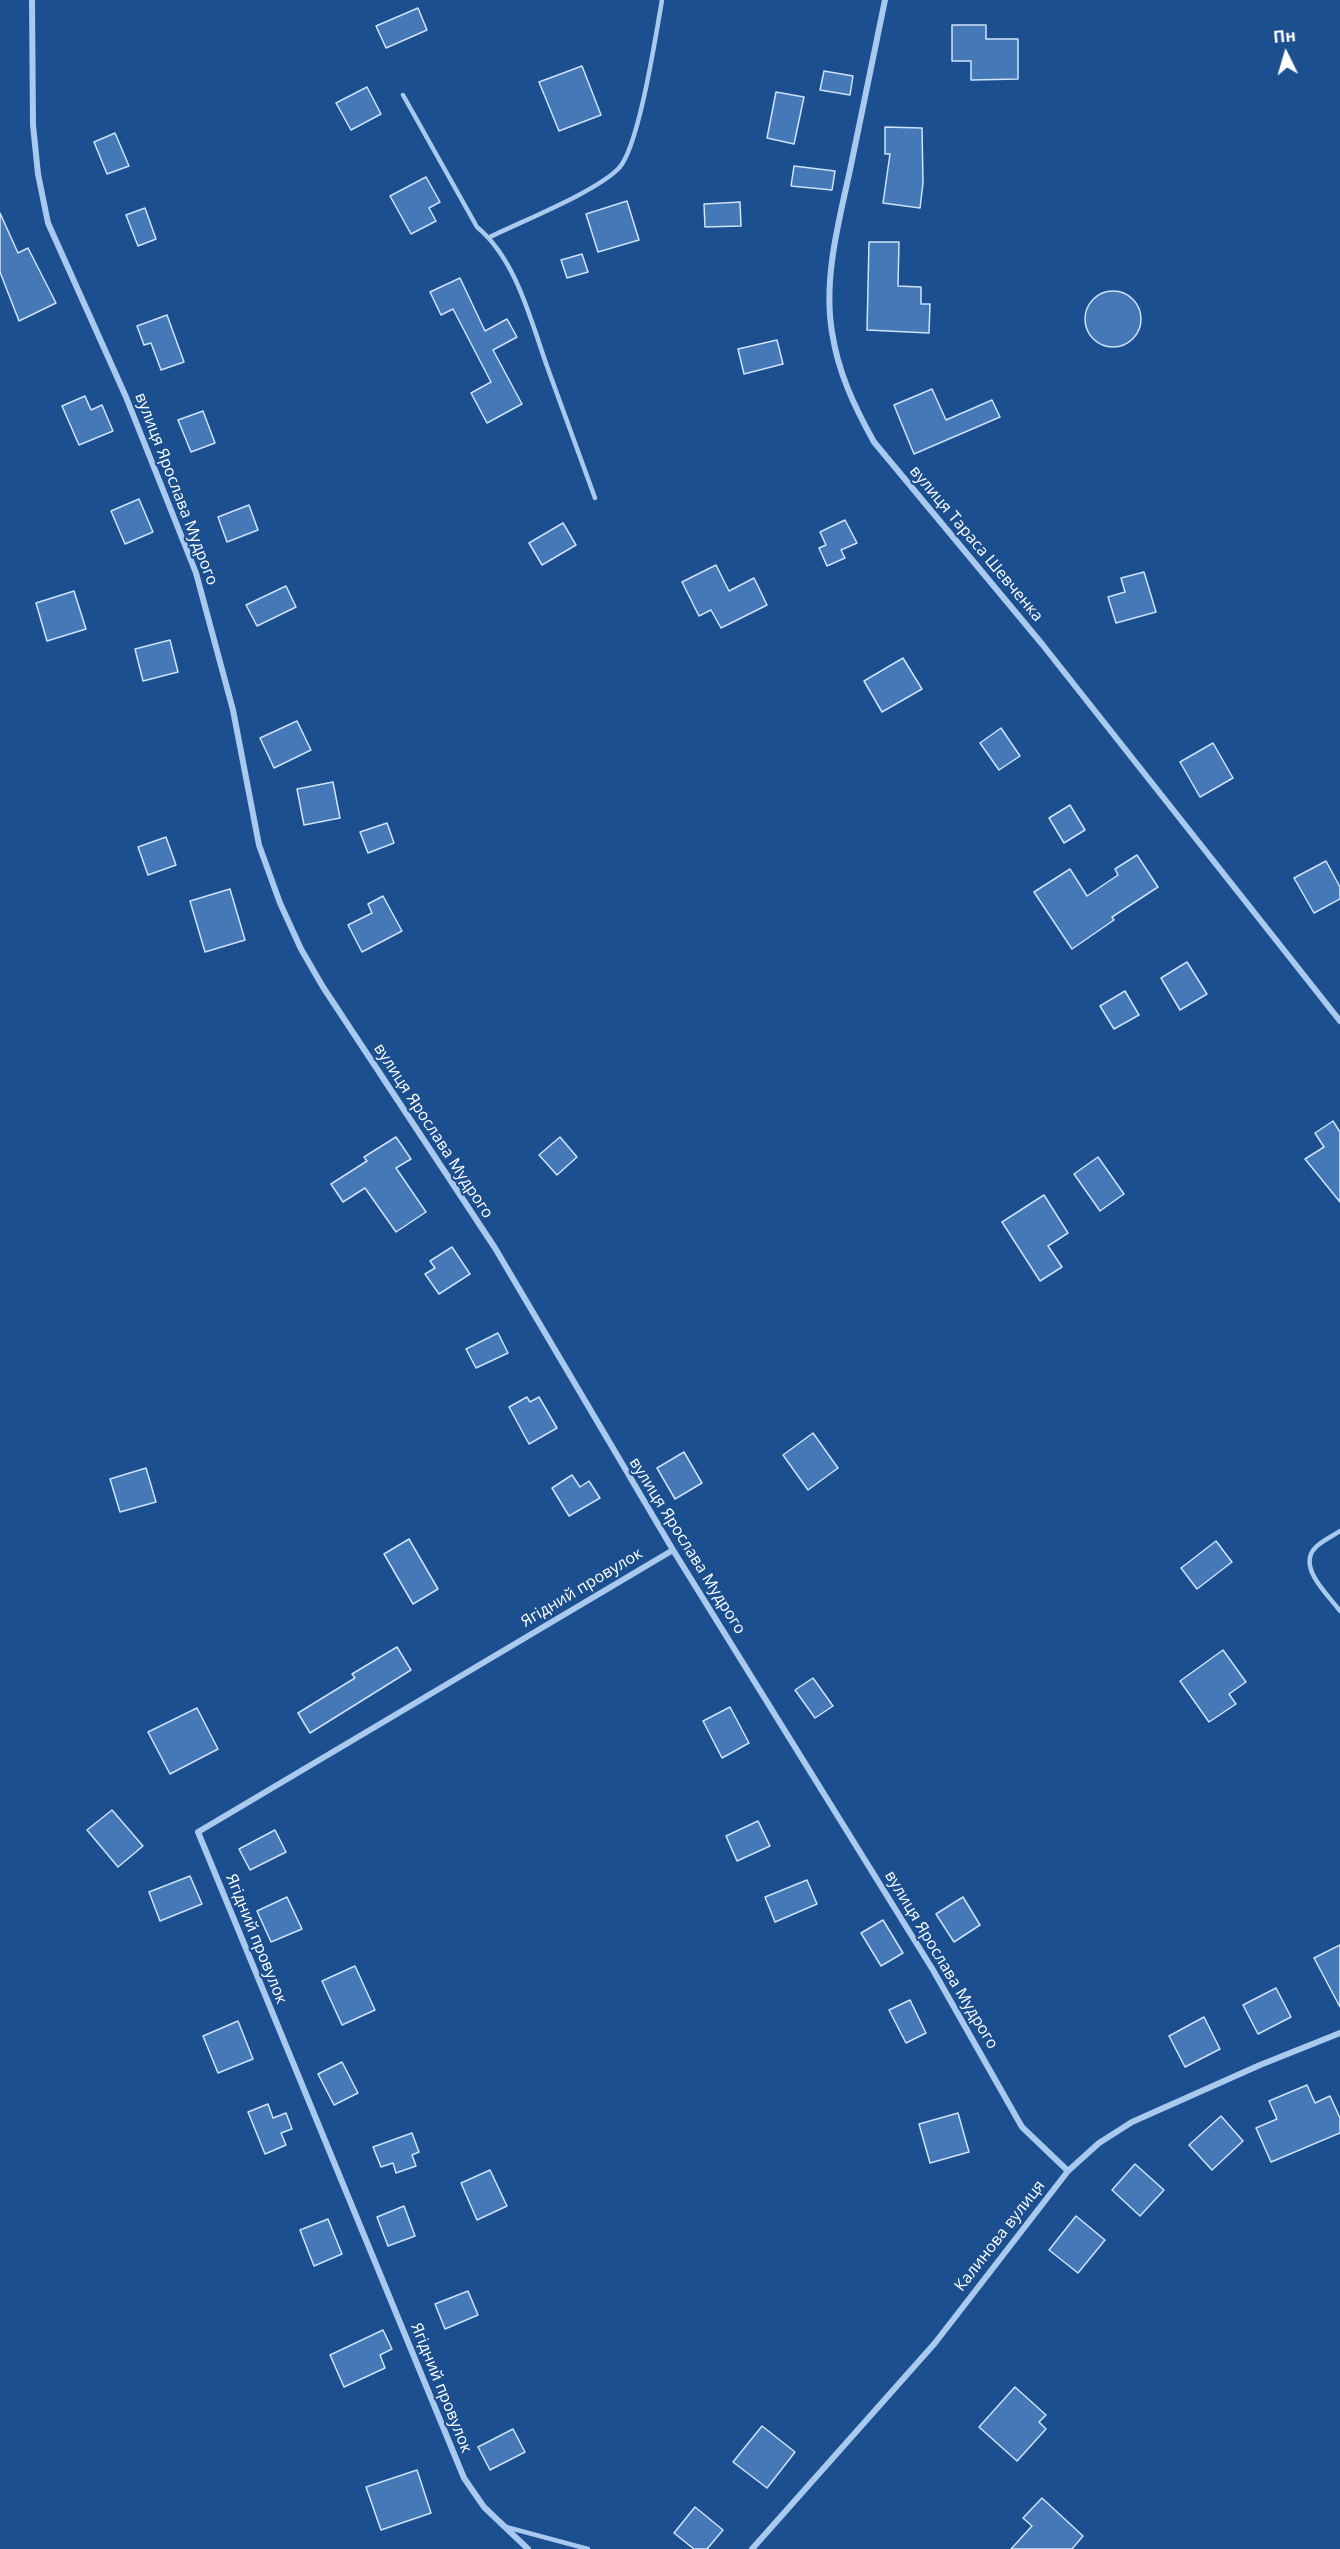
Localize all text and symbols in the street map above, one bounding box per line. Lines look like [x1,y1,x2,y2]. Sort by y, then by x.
north arrow [1256,24,1316,84]
text: Пн [1272,24,1297,48]
street label: вулиця Ярослава Мудрого [130,390,222,588]
street label: вулиця Тараса Шевченка [905,462,1047,626]
street label: вулиця Ярослава Мудрого [369,1040,497,1222]
street label: вулиця Ярослава Мудрого [625,1454,749,1638]
street label: Ягідний провулок [518,1544,646,1632]
street label: вулиця Ярослава Мудрого [880,1867,1002,2053]
street label: Ягідний провулок [221,1871,291,2007]
street label: Калинова вулиця [951,2177,1049,2295]
street label: Ягідний провулок [406,2320,476,2456]

